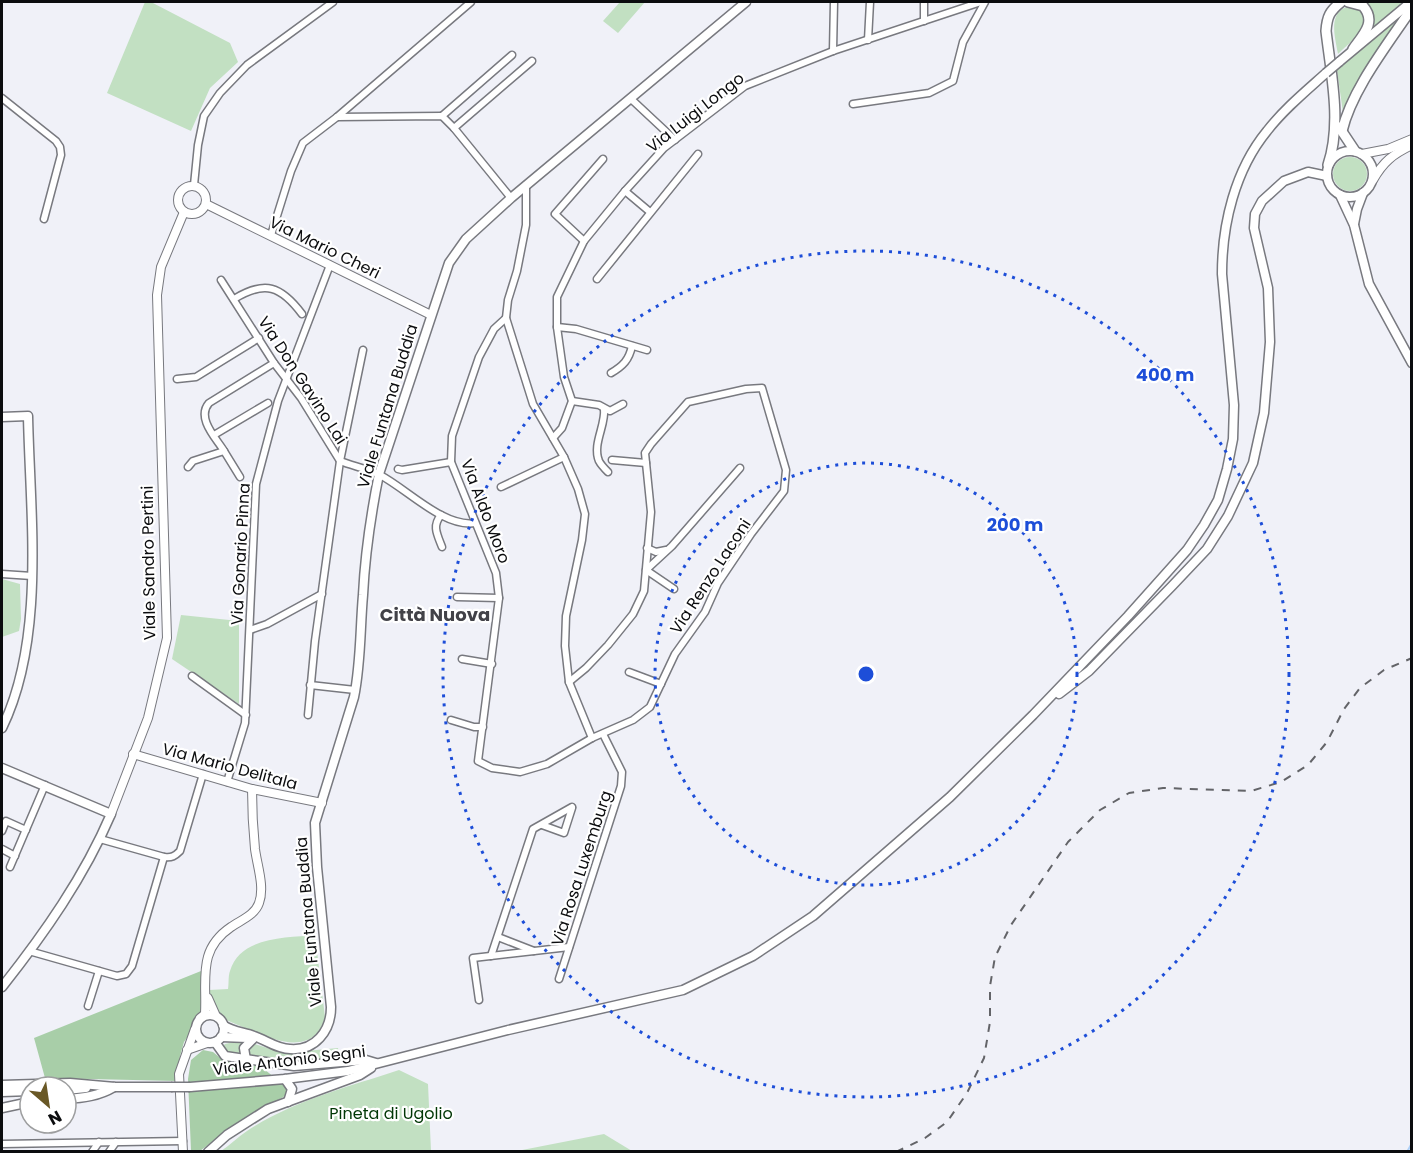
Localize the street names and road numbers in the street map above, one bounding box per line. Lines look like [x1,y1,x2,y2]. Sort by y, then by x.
street label: Via Luigi Longo [642,67,749,158]
street label: Via Mario Cheri [265,211,384,284]
street label: Via Don Gavino Lai [252,312,353,449]
street label: Viale Funtana Buddia [352,321,423,491]
street label: Via Aldo Moro [455,456,516,567]
street label: Via Gonario Pinna [225,482,256,626]
street label: Viale Sandro Pertini [136,486,161,640]
street label: Via Renzo Laconi [664,514,756,638]
street label: Via Mario Delitala [160,737,300,796]
street label: Via Rosa Luxemburg [545,787,617,949]
street label: Viale Funtana Buddia [290,836,327,1008]
street label: Viale Antonio Segni [211,1040,367,1081]

